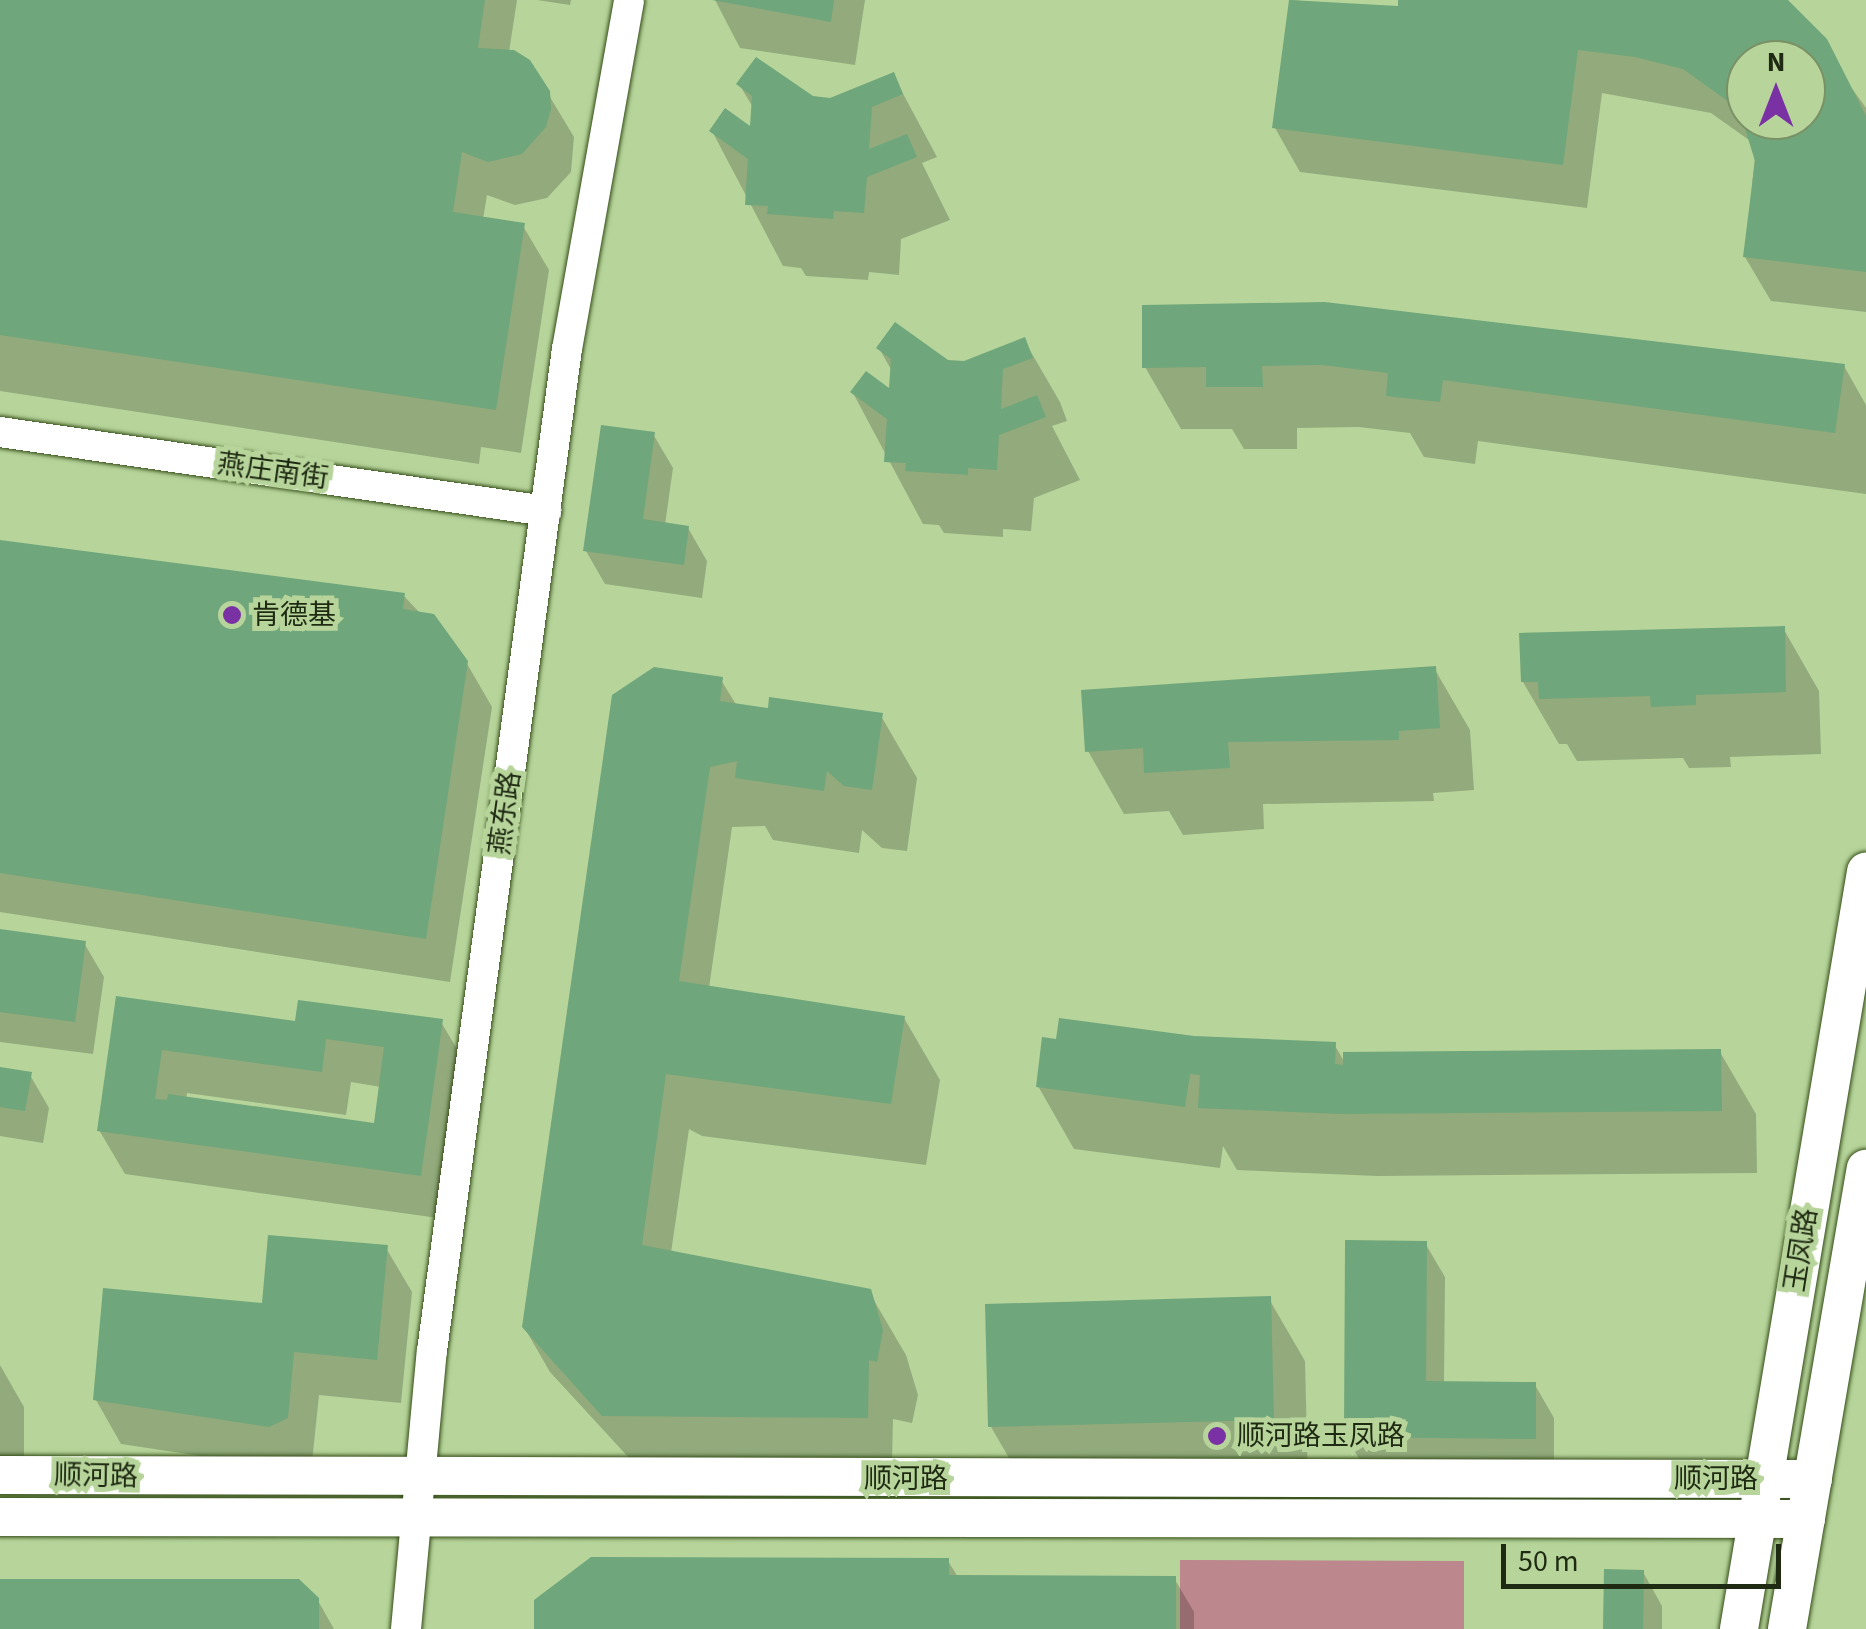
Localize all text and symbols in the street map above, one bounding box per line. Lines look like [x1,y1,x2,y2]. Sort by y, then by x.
north arrow [1726,40,1826,140]
text: N [1767,42,1785,82]
street label: 燕庄南街 [215,447,331,495]
place label: 肯德基 [252,598,336,632]
marker: 肯德基 [221,604,243,626]
street label: 燕东路 [483,769,527,857]
street label: 玉凤路 [1778,1206,1824,1294]
place label: 顺河路玉凤路 [1237,1419,1405,1453]
marker: 顺河路玉凤路 [1206,1425,1228,1447]
street label: 顺河路 [54,1458,138,1494]
street label: 顺河路 [864,1462,948,1496]
street label: 顺河路 [1674,1462,1758,1496]
scale bar [1506,1524,1786,1586]
text: 50 m [1518,1540,1579,1583]

